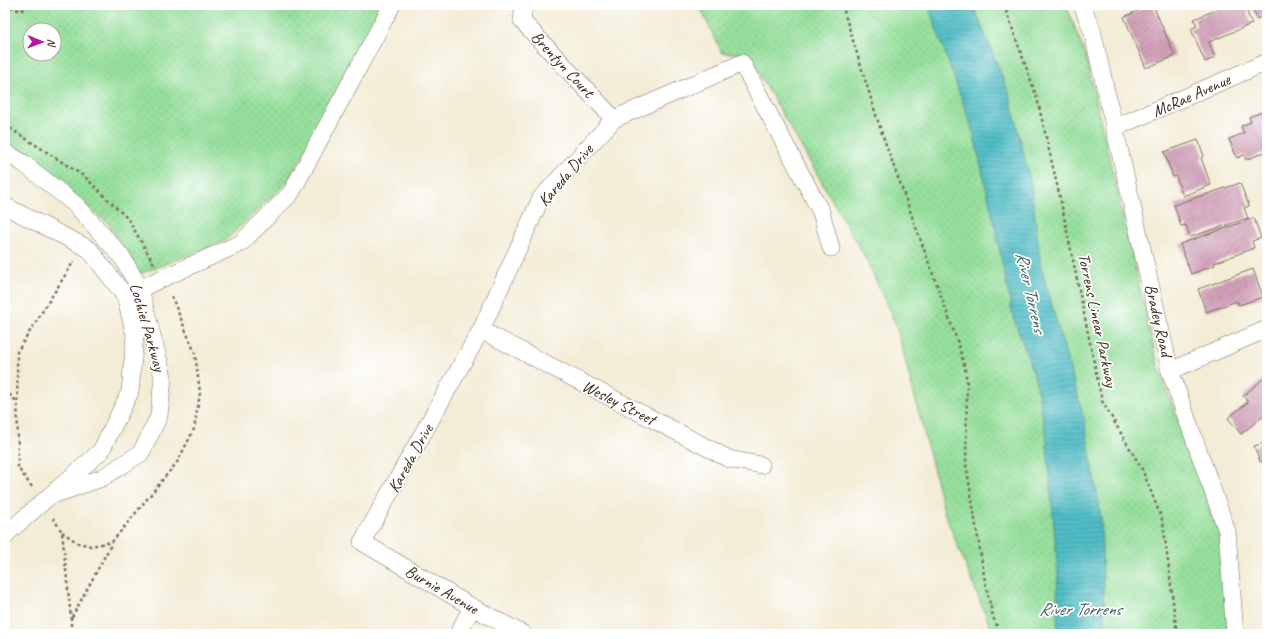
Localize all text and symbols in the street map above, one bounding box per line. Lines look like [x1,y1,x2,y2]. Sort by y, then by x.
north arrow [22,22,62,62]
street label: Brentyn Court [527,27,600,104]
text: N [45,39,59,48]
street label: McRae Avenue [1149,68,1235,122]
street label: Kareda Drive [533,139,599,211]
water label: River Torrens [1011,250,1052,337]
street label: Torrens Linear Parkway [1073,251,1122,390]
street label: Lochiel Parkway [125,280,170,375]
street label: Bradey Road [1140,282,1178,361]
street label: Wesley Street [579,375,661,431]
street label: Kareda Drive [383,419,439,496]
street label: Burnie Avenue [401,560,483,619]
water label: River Torrens [1039,598,1124,620]

